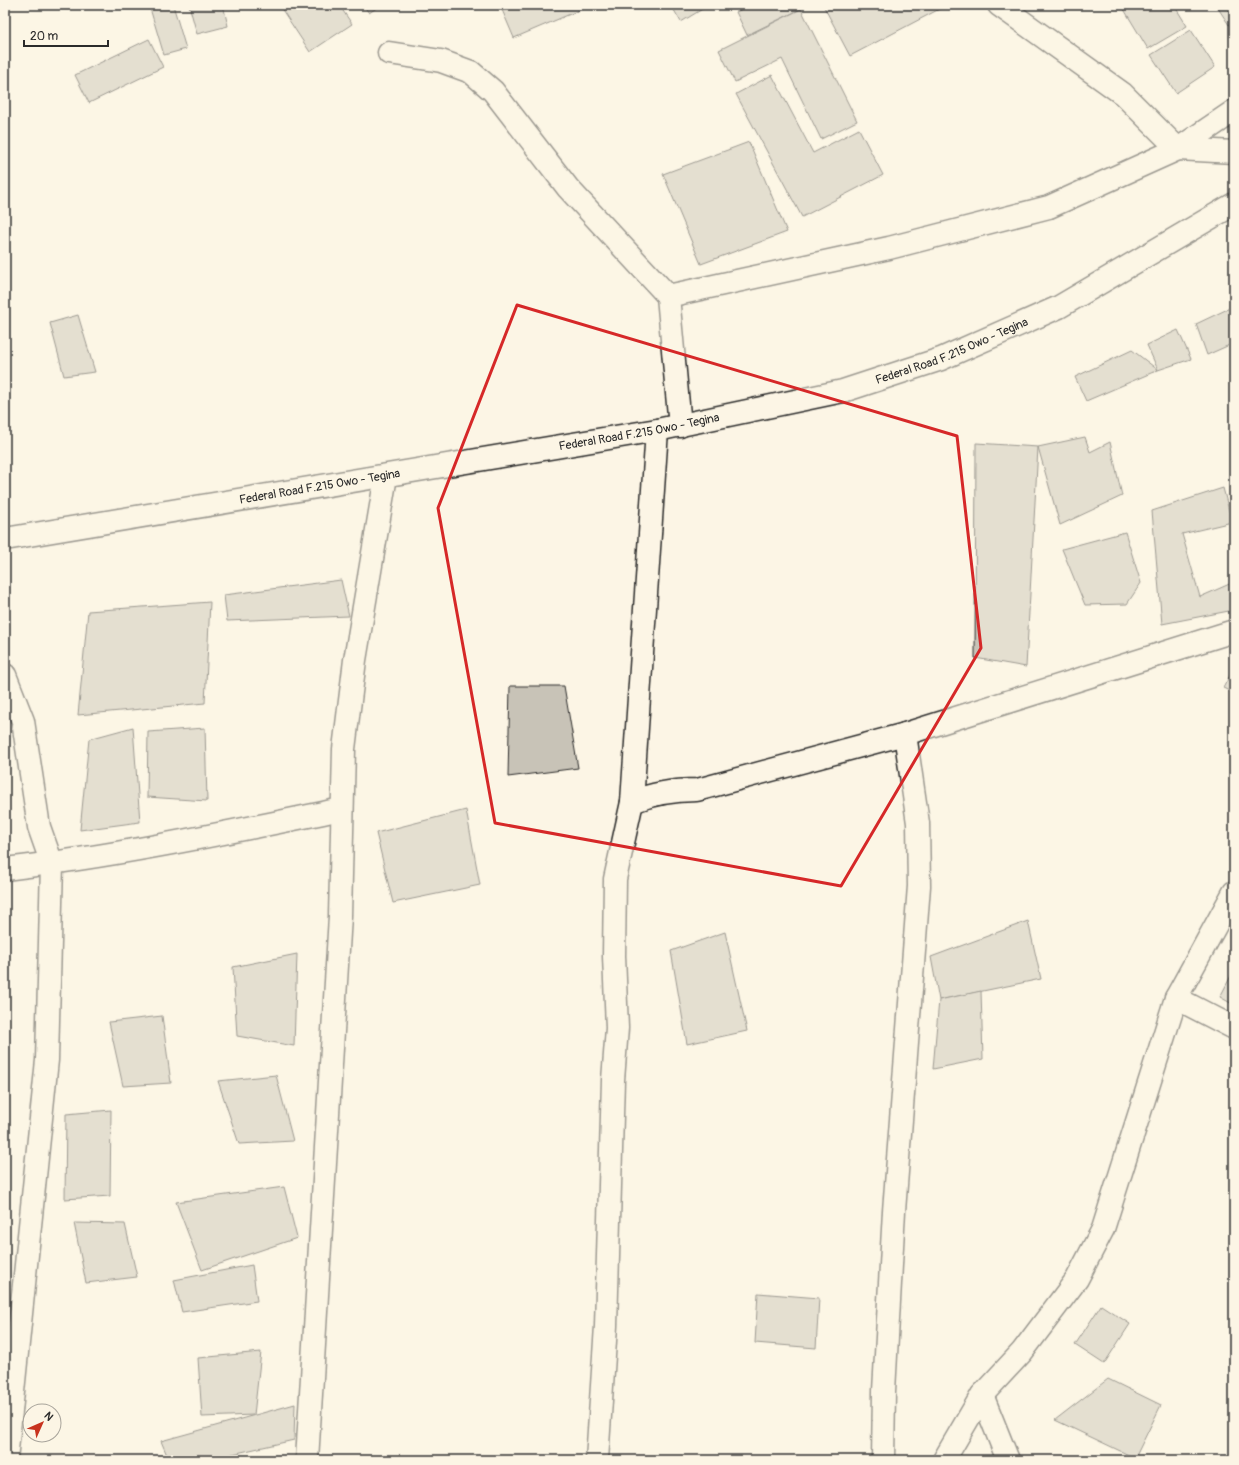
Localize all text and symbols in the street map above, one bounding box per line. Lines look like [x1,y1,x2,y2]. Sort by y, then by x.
scale bar [24,22,108,48]
text: 20 m [30,29,59,44]
street label: Federal Road F.215 Owo - Tegina [873,314,1031,387]
street label: Federal Road F.215 Owo - Tegina [558,410,721,454]
street label: Federal Road F.215 Owo - Tegina [238,466,402,507]
north arrow [22,1403,62,1443]
text: N [41,1409,56,1424]

